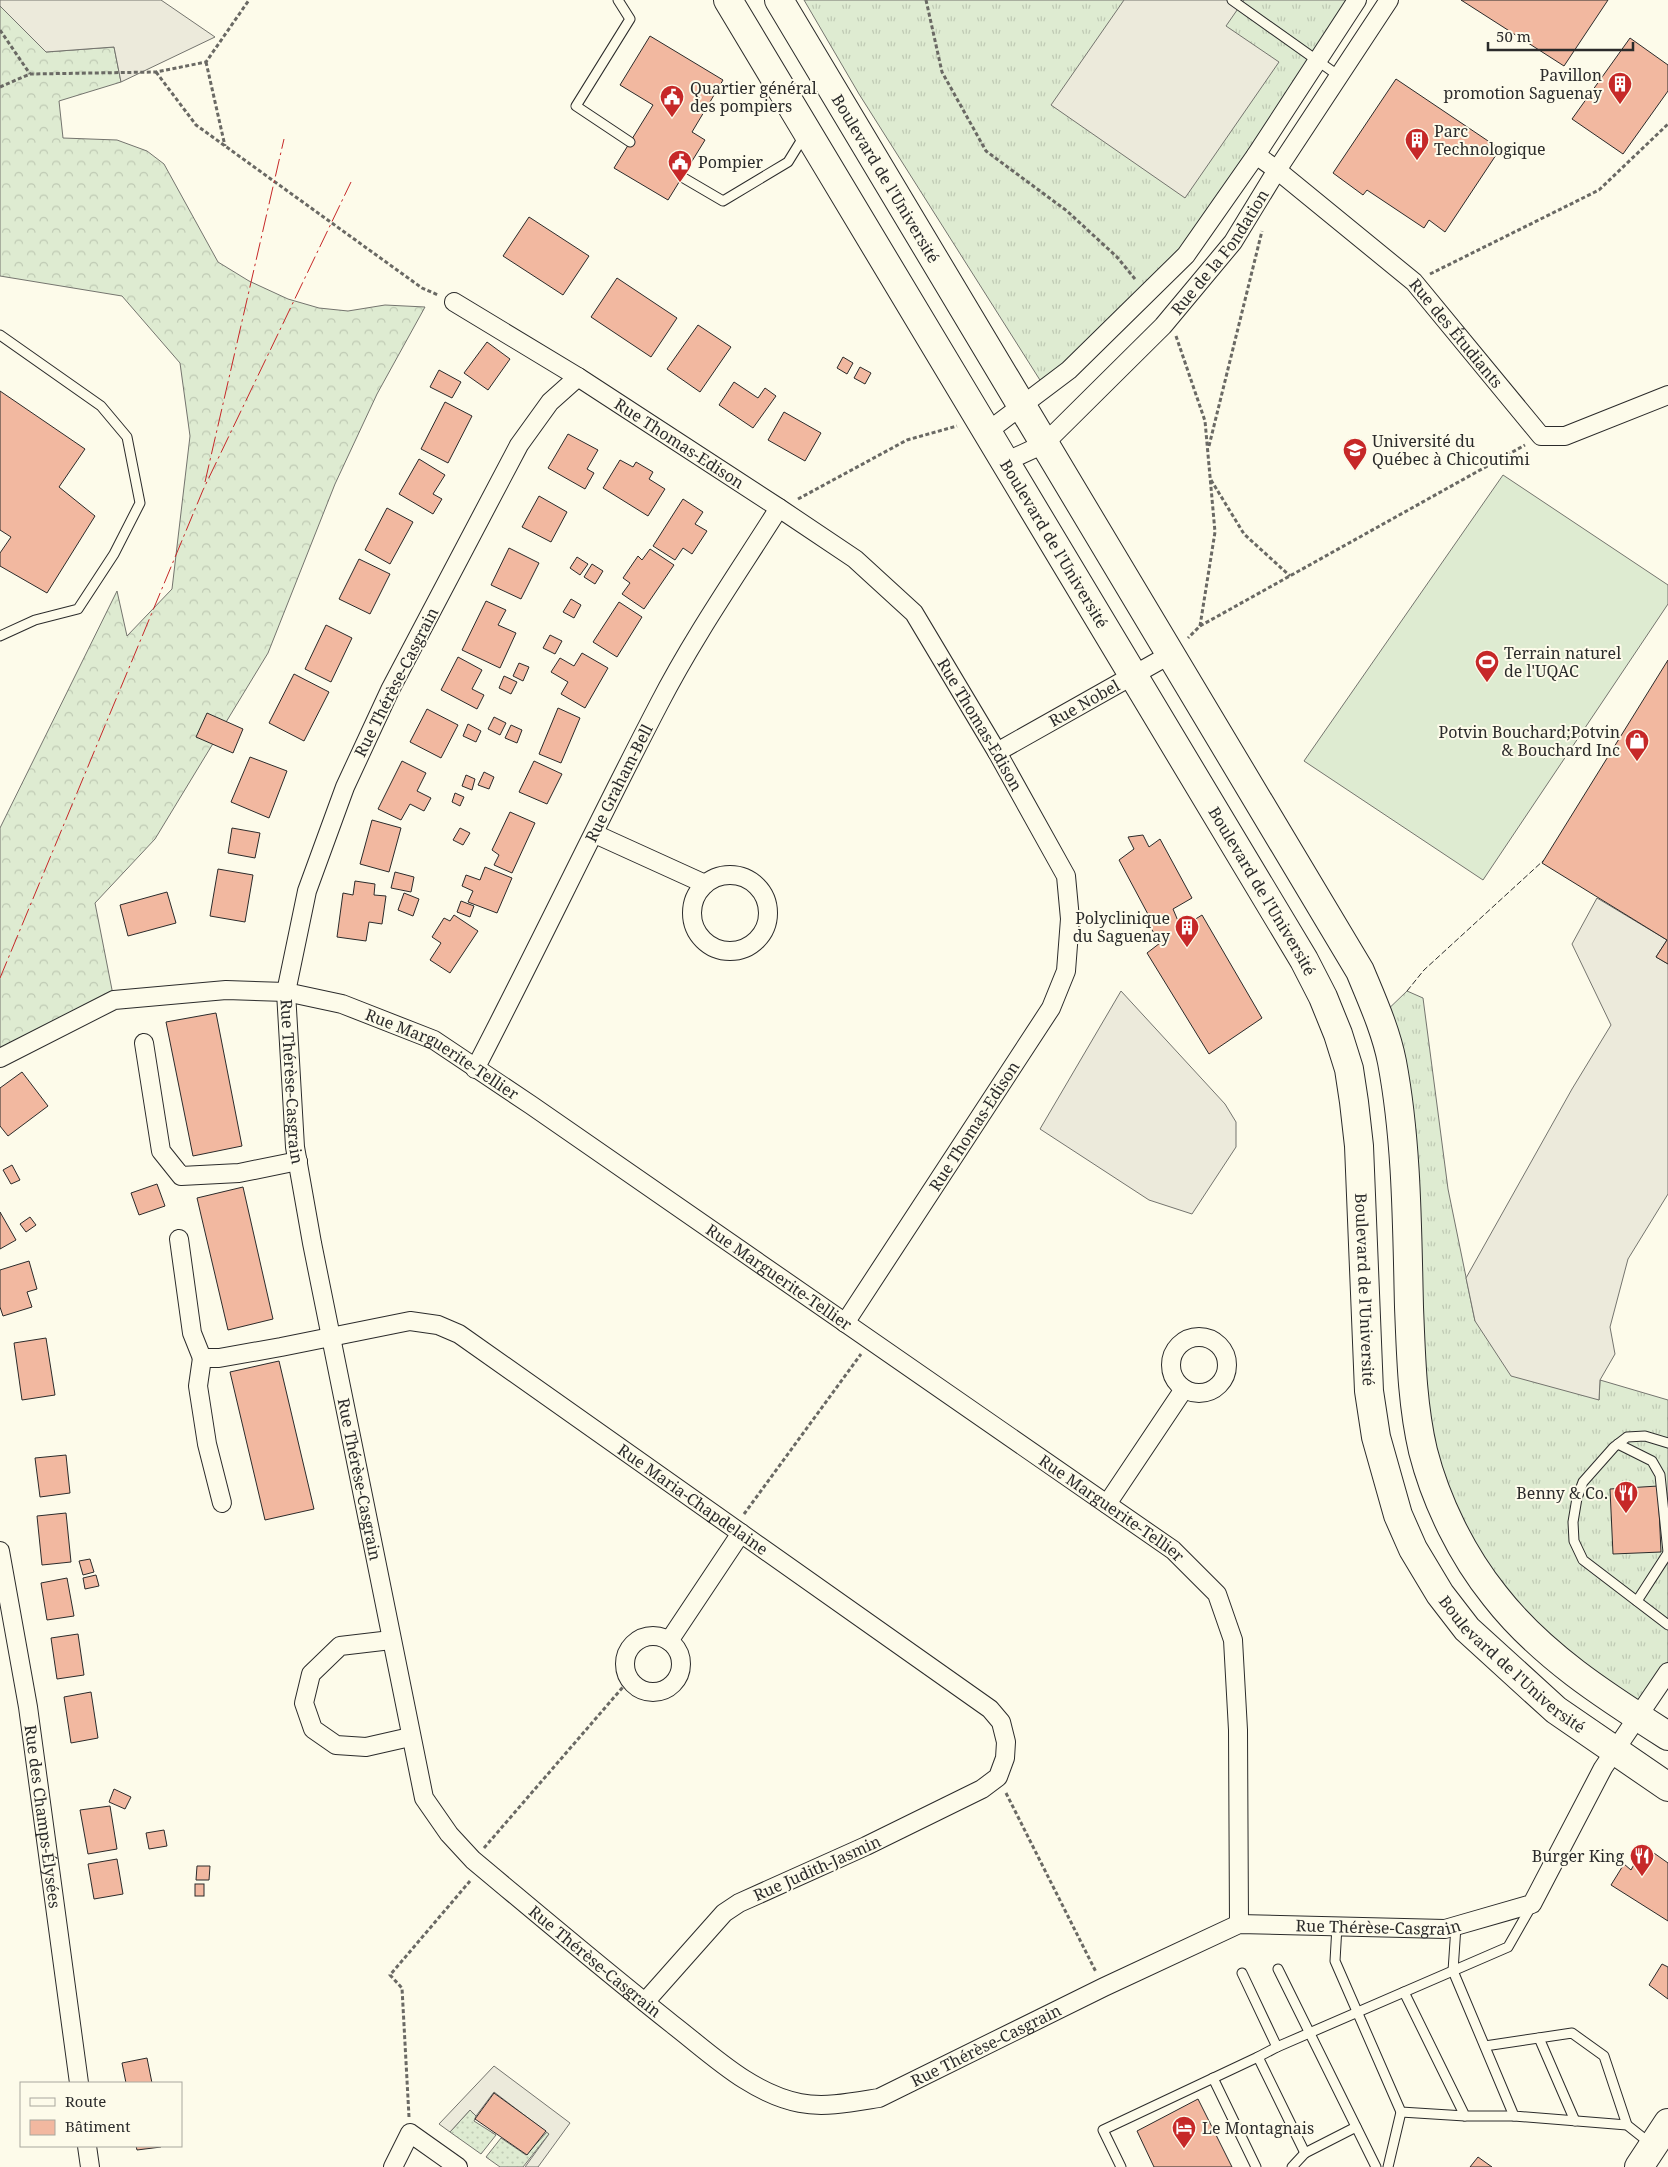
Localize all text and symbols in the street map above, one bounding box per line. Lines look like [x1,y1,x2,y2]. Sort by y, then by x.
scale bar [1488,20,1633,52]
text: 50 m [1496,26,1531,46]
place label: Pavillon promotion Saguenay [1444,64,1603,104]
building icon: Pavillon promotion Saguenay [1607,71,1633,105]
place label: Quartier général des pompiers [690,77,817,117]
public building icon: Quartier général des pompiers [659,84,685,118]
street label: Boulevard de l'Université [827,90,945,267]
place label: Parc Technologique [1434,120,1546,160]
building icon: Parc Technologique [1404,127,1430,161]
public building icon: Pompier [667,149,693,183]
place label: Pompier [698,151,764,173]
street label: Rue de la Fondation [1166,185,1274,320]
street label: Rue des Étudiants [1404,274,1508,393]
street label: Rue Thomas-Edison [610,393,749,493]
place label: Université du Québec à Chicoutimi [1372,430,1530,470]
school or university icon: Université du Québec à Chicoutimi [1342,437,1368,471]
street label: Boulevard de l'Université [995,455,1113,632]
street label: Rue Thérèse-Casgrain [349,603,443,761]
place label: Terrain naturel de l'UQAC [1504,642,1621,682]
sports icon: Terrain naturel de l'UQAC [1474,649,1500,683]
street label: Rue Thomas-Edison [932,654,1028,795]
street label: Rue Nobel [1045,674,1124,732]
street label: Rue Graham-Bell [580,720,658,846]
place label: Potvin Bouchard;Potvin & Bouchard Inc [1439,721,1620,761]
shop icon: Potvin Bouchard;Potvin & Bouchard Inc [1624,728,1650,762]
street label: Boulevard de l'Université [1203,802,1321,979]
place label: Polyclinique du Saguenay [1073,907,1171,947]
building icon: Polyclinique du Saguenay [1174,914,1200,948]
street label: Rue Thérèse-Casgrain [275,999,309,1166]
street label: Rue Marguerite-Tellier [362,1003,524,1105]
street label: Rue Thomas-Edison [924,1057,1024,1195]
street label: Boulevard de l'Université [1350,1193,1380,1386]
street label: Rue Marguerite-Tellier [702,1219,857,1335]
street label: Rue Thérèse-Casgrain [333,1396,387,1562]
street label: Rue Maria-Chapdelaine [613,1439,773,1560]
street label: Rue Marguerite-Tellier [1035,1449,1190,1567]
restaurant icon: Benny & Co. [1613,1480,1639,1514]
place label: Benny & Co. [1516,1482,1608,1504]
street label: Boulevard de l'Université [1434,1591,1590,1738]
street label: Rue des Champs-Élysées [20,1723,66,1910]
street label: Rue Judith-Jasmin [750,1830,884,1906]
restaurant icon: Burger King [1629,1843,1655,1877]
place label: Burger King [1532,1845,1624,1867]
street label: Rue Thérèse-Casgrain [524,1900,666,2022]
street label: Rue Thérèse-Casgrain [1295,1914,1463,1940]
street label: Rue Thérèse-Casgrain [907,1999,1065,2092]
legend [20,2082,182,2147]
text: Route [65,2091,106,2111]
hotel icon: Le Montagnais [1171,2115,1197,2149]
text: Bâtiment [65,2116,131,2136]
place label: Le Montagnais [1202,2117,1314,2139]

